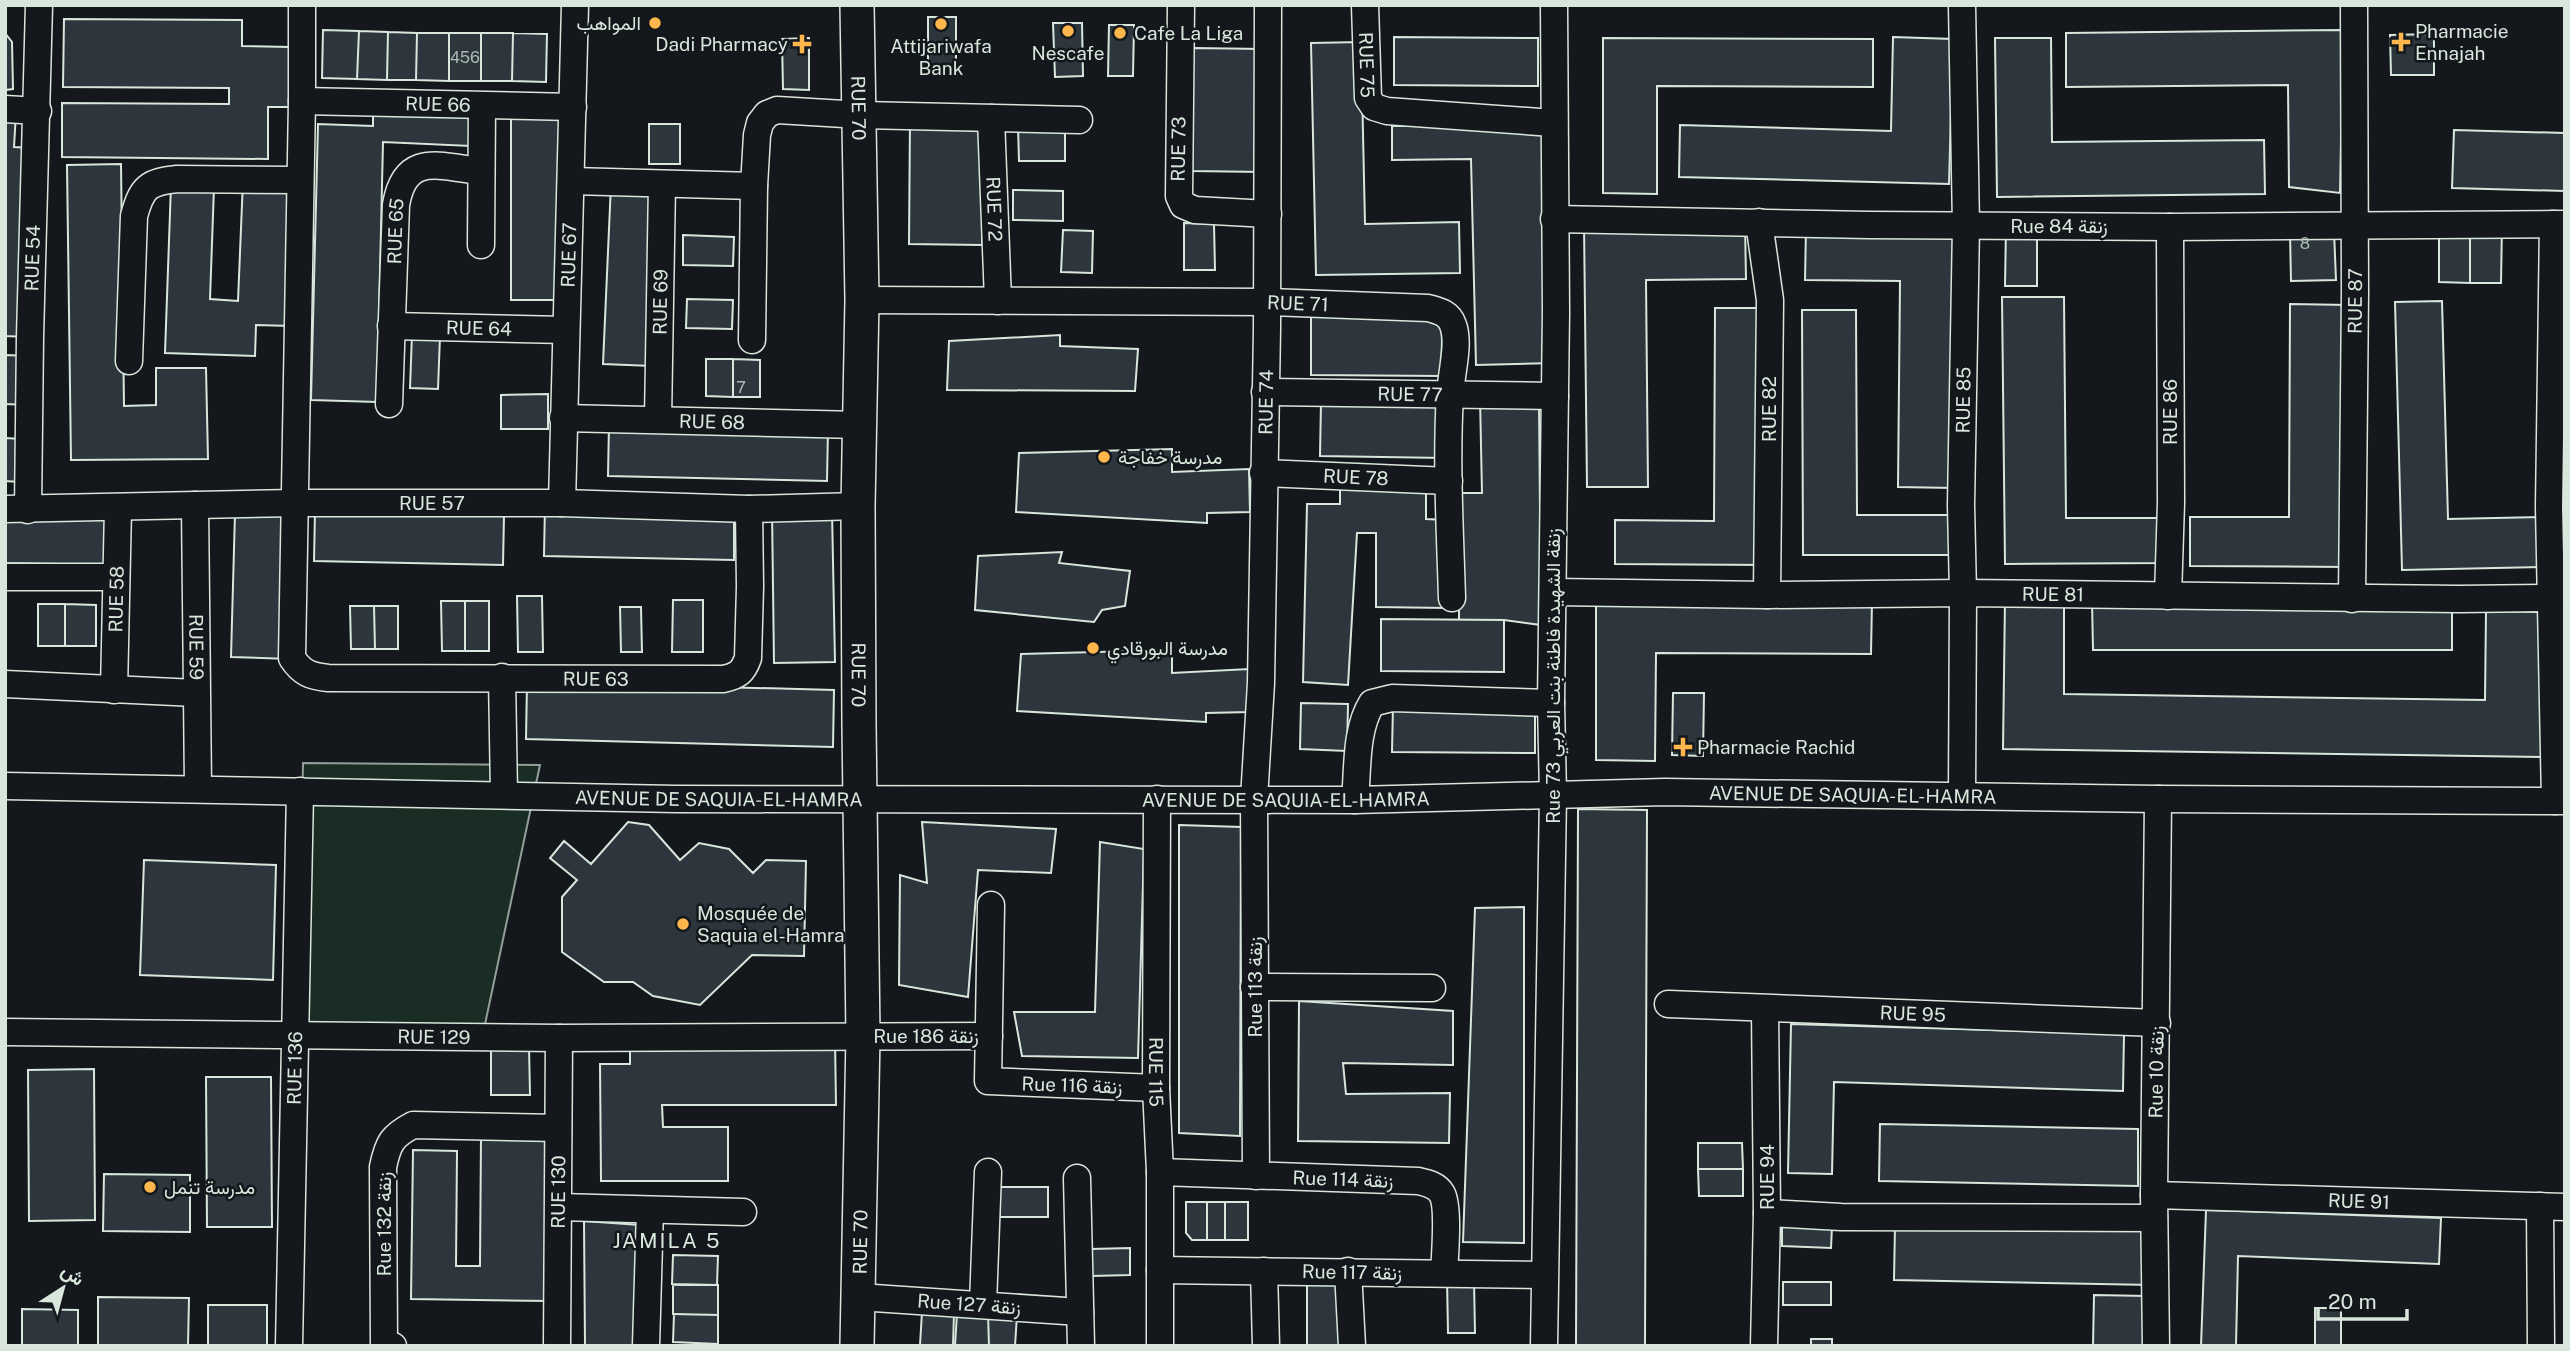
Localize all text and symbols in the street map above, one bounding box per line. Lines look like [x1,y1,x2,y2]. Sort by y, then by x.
place label: المواهب [577,12,641,35]
marker: المواهب [647,15,663,31]
marker: Attijariwafa Bank [933,16,949,32]
place label: Pharmacie Ennajah [2415,20,2509,64]
place label: Cafe La Liga [1134,22,1243,44]
marker: Nescafe [1060,23,1076,39]
marker: Cafe La Liga [1112,25,1128,41]
street label: RUE 75 [1355,32,1379,98]
place label: Dadi Pharmacy [655,33,788,55]
marker: Pharmacie Ennajah [2393,34,2409,50]
place label: Attijariwafa Bank [890,35,992,79]
marker: Dadi Pharmacy [794,36,810,52]
place label: Nescafe [1031,42,1105,64]
house number: 456 [450,48,480,67]
street label: RUE 70 [847,75,870,141]
street label: RUE 66 [405,92,471,116]
street label: RUE 73 [1166,116,1190,182]
street label: RUE 72 [982,176,1007,242]
street label: RUE 65 [383,196,408,265]
street label: Rue 84 زنقة [2010,215,2108,238]
street label: RUE 67 [557,222,580,288]
street label: RUE 54 [20,225,44,292]
house number: 8 [2300,234,2310,253]
street label: RUE 87 [2344,268,2366,334]
street label: RUE 69 [648,269,672,335]
street label: RUE 71 [1267,291,1329,315]
street label: RUE 64 [446,316,512,340]
street label: RUE 85 [1951,366,1975,434]
street label: RUE 74 [1254,369,1277,435]
street label: RUE 82 [1758,376,1780,442]
house number: 7 [736,378,746,397]
street label: RUE 86 [2159,379,2181,445]
street label: RUE 77 [1377,383,1443,405]
street label: RUE 68 [679,410,745,433]
place label: مدرسة خفاجة [1118,446,1222,469]
marker: مدرسة خفاجة [1096,449,1112,465]
street label: RUE 78 [1323,465,1389,489]
street label: RUE 57 [399,492,465,514]
street label: Rue 73 زنقة الشهيدة فاطنة بنت العربي [1542,528,1569,824]
street label: RUE 58 [104,565,128,633]
street label: RUE 81 [2022,583,2084,605]
street label: RUE 59 [185,614,208,680]
place label: مدرسة البورقادي [1107,637,1228,664]
marker: مدرسة البورقادي [1085,640,1101,656]
street label: RUE 70 [848,642,870,707]
street label: RUE 63 [563,668,629,690]
place label: Pharmacie Rachid [1697,736,1855,758]
marker: Pharmacie Rachid [1675,739,1691,755]
street label: AVENUE DE SAQUIA-EL-HAMRA [1709,782,1997,808]
street label: AVENUE DE SAQUIA-EL-HAMRA [575,786,863,810]
street label: AVENUE DE SAQUIA-EL-HAMRA [1142,787,1430,811]
place label: Mosquée de Saquia el-Hamra [697,902,845,946]
marker: Mosquée de Saquia el-Hamra [675,916,691,932]
street label: Rue 113 زنقة [1244,937,1267,1037]
street label: RUE 95 [1879,1001,1946,1026]
street label: RUE 129 [397,1025,471,1048]
street label: Rue 186 زنقة [873,1025,979,1048]
street label: Rue 10 زنقة [2144,1025,2169,1119]
street label: RUE 136 [283,1031,306,1105]
street label: RUE 115 [1145,1037,1168,1107]
street label: Rue 116 زنقة [1021,1072,1123,1099]
street label: RUE 94 [1756,1144,1778,1210]
street label: RUE 130 [547,1155,569,1229]
street label: Rue 114 زنقة [1292,1166,1394,1193]
street label: Rue 132 زنقة [373,1172,396,1276]
place label: مدرسة تنمل [164,1176,255,1199]
marker: مدرسة تنمل [142,1179,158,1195]
street label: RUE 91 [2328,1189,2390,1213]
street label: RUE 70 [848,1209,872,1275]
district label: JAMILA 5 [613,1228,721,1253]
north arrow [28,1253,98,1323]
text: ش [57,1259,89,1291]
street label: Rue 117 زنقة [1302,1260,1402,1285]
scale bar [2318,1278,2407,1322]
street label: Rue 127 زنقة [916,1289,1022,1320]
text: 20 m [2328,1289,2377,1314]

